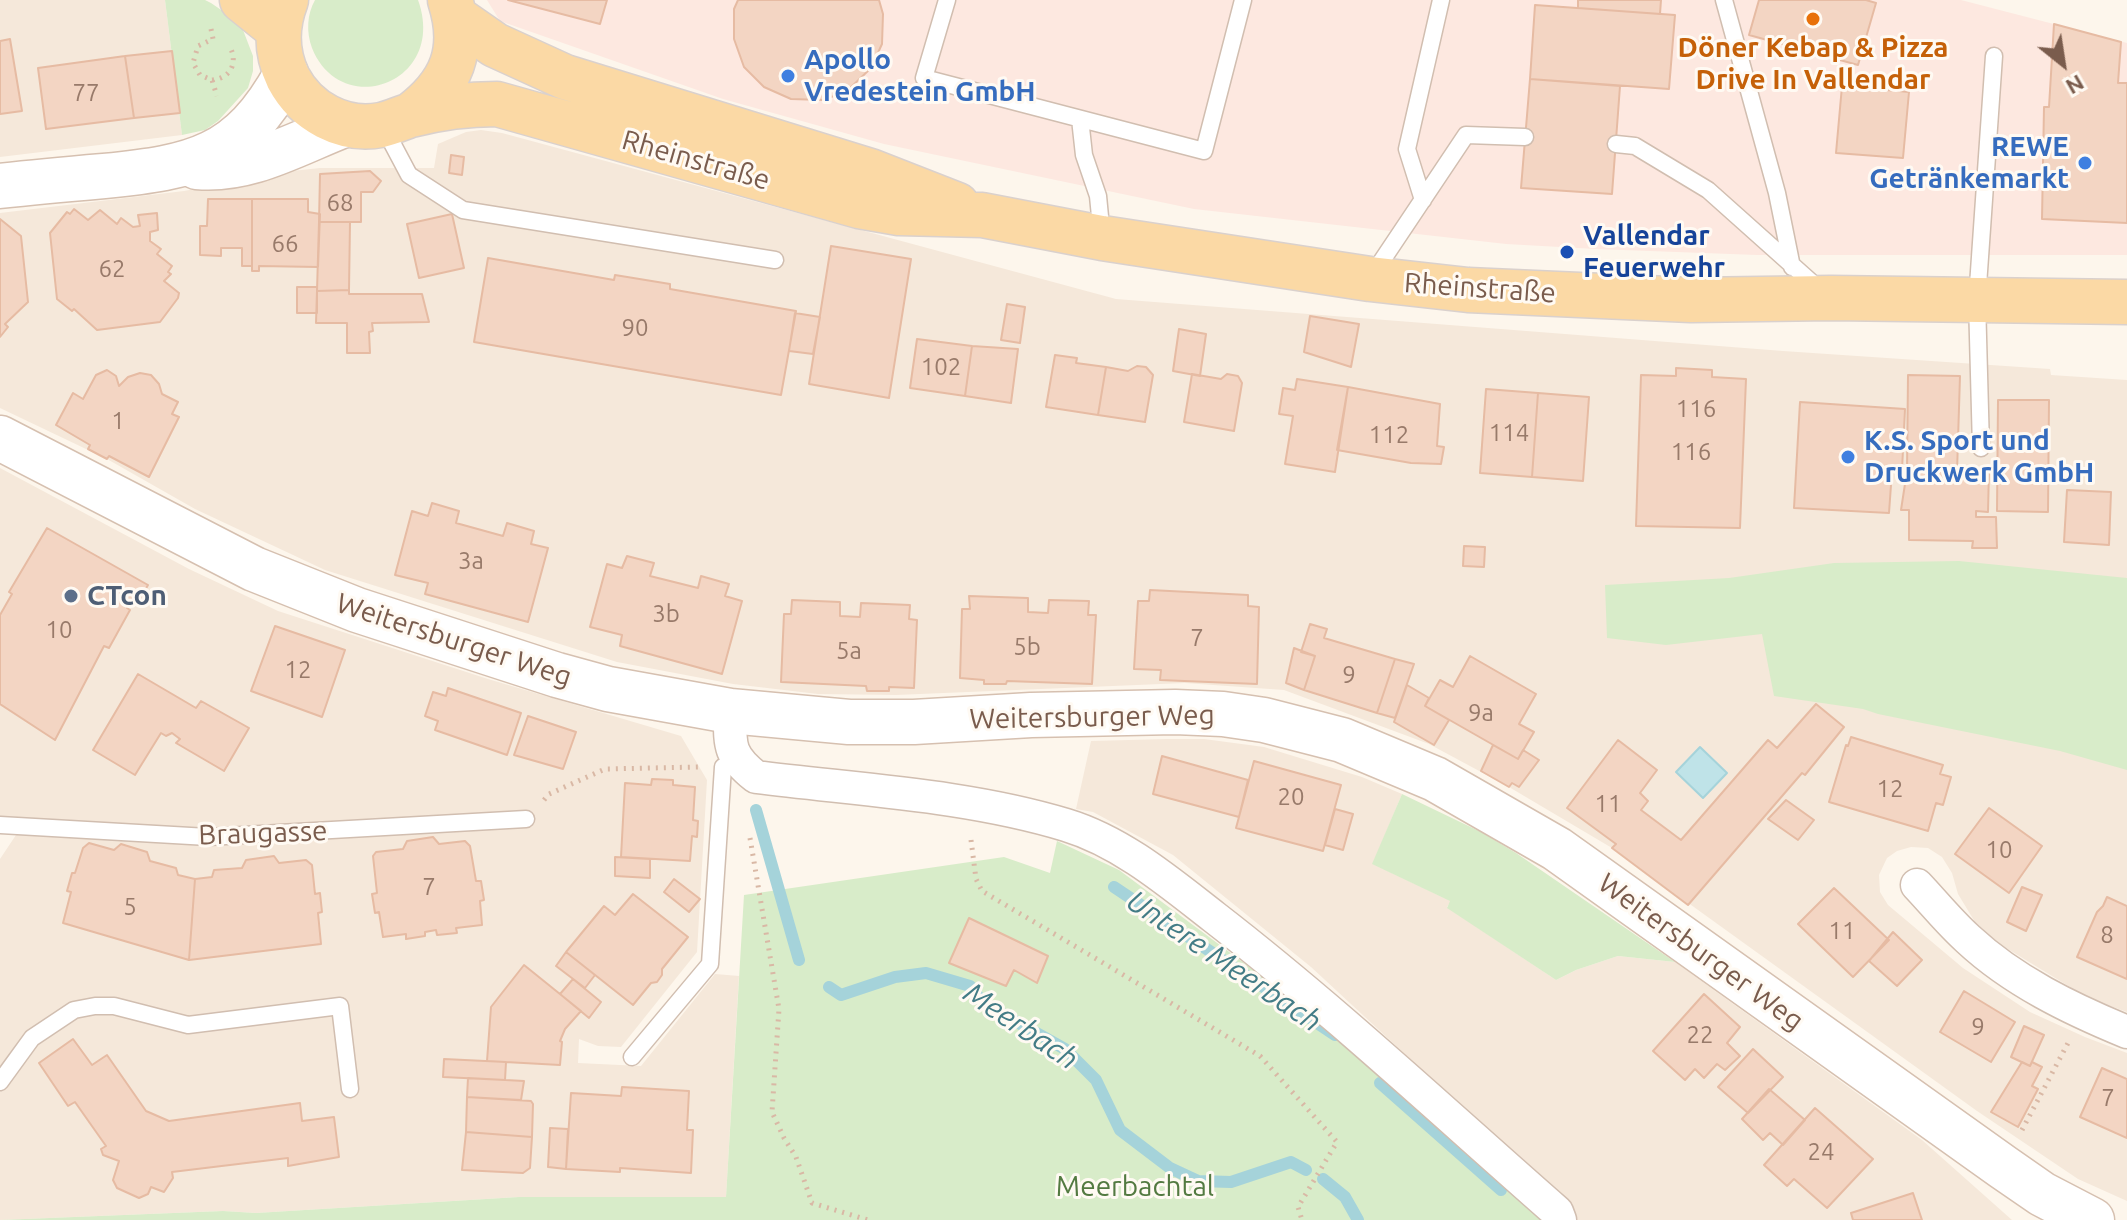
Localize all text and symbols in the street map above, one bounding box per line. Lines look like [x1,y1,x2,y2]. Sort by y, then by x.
marker: Döner Kebap & Pizza Drive In Vallendar [1804,10,1822,28]
north arrow [2023,24,2103,104]
place label: Döner Kebap & Pizza Drive In Vallendar [1678,31,1948,97]
place label: Apollo Vredestein GmbH [804,43,1036,109]
marker: Apollo Vredestein GmbH [779,67,797,85]
text: N [2062,70,2089,100]
house number: 77 [72,79,100,107]
street label: Rheinstraße [618,123,774,197]
place label: REWE Getränkemarkt [1869,130,2069,196]
marker: REWE Getränkemarkt [2076,154,2094,172]
house number: 68 [326,189,354,217]
place label: Vallendar Feuerwehr [1583,219,1725,285]
house number: 66 [271,230,299,258]
marker: Vallendar Feuerwehr [1558,243,1576,261]
house number: 62 [98,255,126,283]
street label: Rheinstraße [1403,266,1557,310]
house number: 90 [621,314,649,342]
house number: 102 [921,353,961,381]
house number: 116 [1676,395,1716,423]
house number: 1 [111,407,125,435]
house number: 114 [1489,419,1529,447]
house number: 112 [1369,421,1409,449]
place label: K.S. Sport und Druckwerk GmbH [1864,424,2094,490]
house number: 116 [1671,438,1711,466]
marker: K.S. Sport und Druckwerk GmbH [1839,448,1857,466]
house number: 3a [458,547,484,575]
place label: CTcon [87,579,167,613]
street label: Weitersburger Weg [332,586,576,694]
marker: CTcon [62,587,80,605]
house number: 3b [652,600,680,628]
house number: 10 [45,616,73,644]
house number: 7 [1190,624,1204,652]
house number: 5b [1013,633,1041,661]
house number: 5a [836,637,862,665]
house number: 12 [284,656,312,684]
house number: 9 [1342,661,1356,689]
street label: Weitersburger Weg [969,698,1215,736]
house number: 9a [1468,699,1494,727]
house number: 12 [1876,775,1904,803]
house number: 20 [1277,783,1305,811]
house number: 11 [1594,790,1622,818]
street label: Braugasse [198,814,328,852]
house number: 10 [1985,836,2013,864]
street label: Weitersburger Weg [1592,866,1810,1038]
house number: 7 [422,873,436,901]
water label: Untere Meerbach [1120,883,1328,1039]
house number: 5 [123,893,137,921]
house number: 11 [1828,917,1856,945]
house number: 8 [2100,921,2114,949]
water label: Meerbach [957,975,1085,1077]
house number: 9 [1971,1013,1985,1041]
house number: 22 [1686,1021,1714,1049]
house number: 7 [2101,1084,2115,1112]
house number: 24 [1807,1138,1835,1166]
park label: Meerbachtal [1056,1170,1214,1204]

